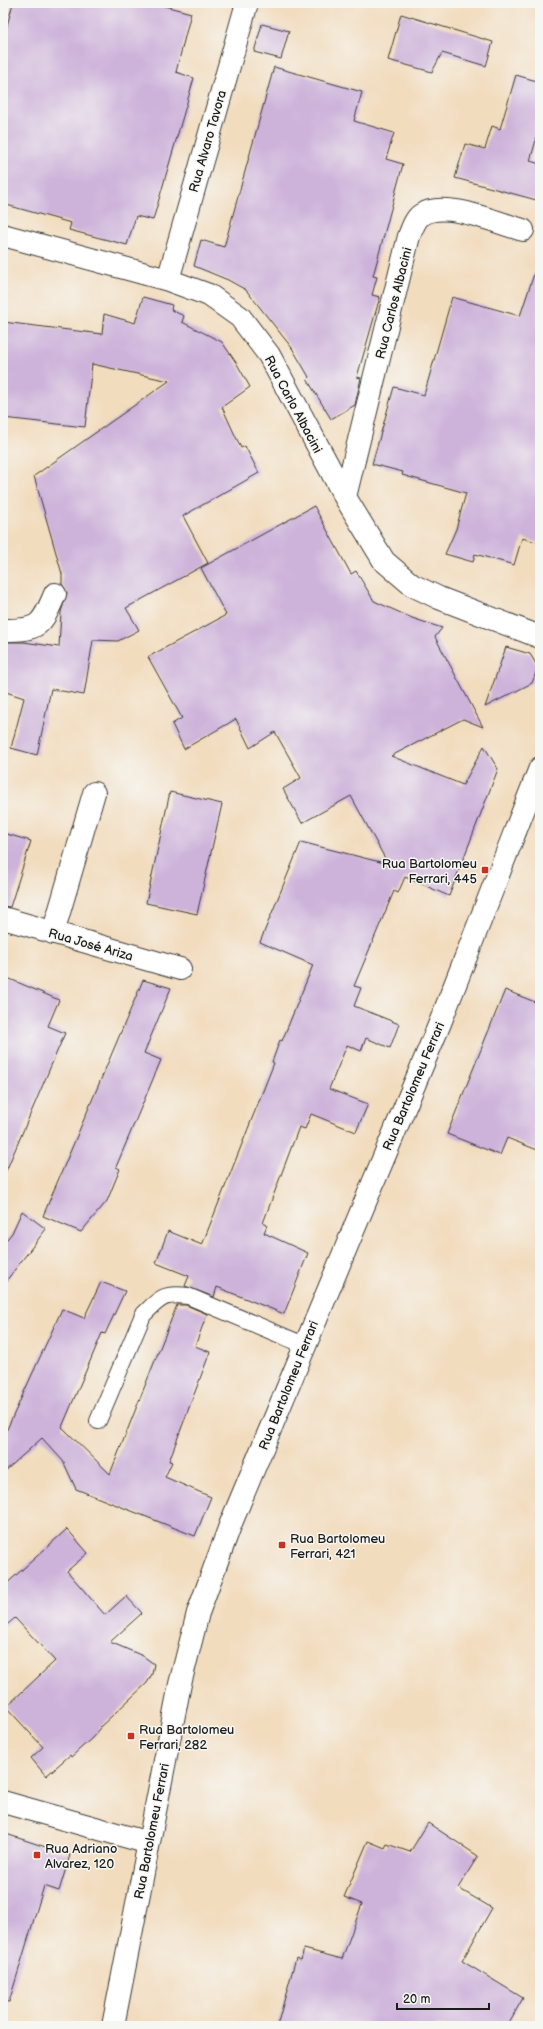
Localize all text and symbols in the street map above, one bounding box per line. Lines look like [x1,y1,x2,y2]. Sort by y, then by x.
street label: Rua Alvaro Tavora [186,88,230,194]
street label: Rua Carlos Albacini [372,246,416,361]
street label: Rua Carlo Albacini [261,353,326,456]
place label: Rua Bartolomeu Ferrari, 445 [382,856,477,887]
marker: Rua Bartolomeu Ferrari, 445 [480,865,490,875]
street label: Rua José Ariza [46,925,135,965]
street label: Rua Bartolomeu Ferrari [380,1020,448,1153]
street label: Rua Bartolomeu Ferrari [256,1318,322,1452]
place label: Rua Bartolomeu Ferrari, 421 [290,1531,385,1562]
marker: Rua Bartolomeu Ferrari, 421 [277,1540,287,1550]
place label: Rua Bartolomeu Ferrari, 282 [139,1722,234,1753]
marker: Rua Bartolomeu Ferrari, 282 [126,1731,136,1741]
street label: Rua Bartolomeu Ferrari [131,1762,173,1901]
place label: Rua Adriano Alvarez, 120 [45,1841,117,1872]
marker: Rua Adriano Alvarez, 120 [32,1850,42,1860]
scale bar [397,1985,489,2011]
text: 20 m [403,1992,430,2007]

